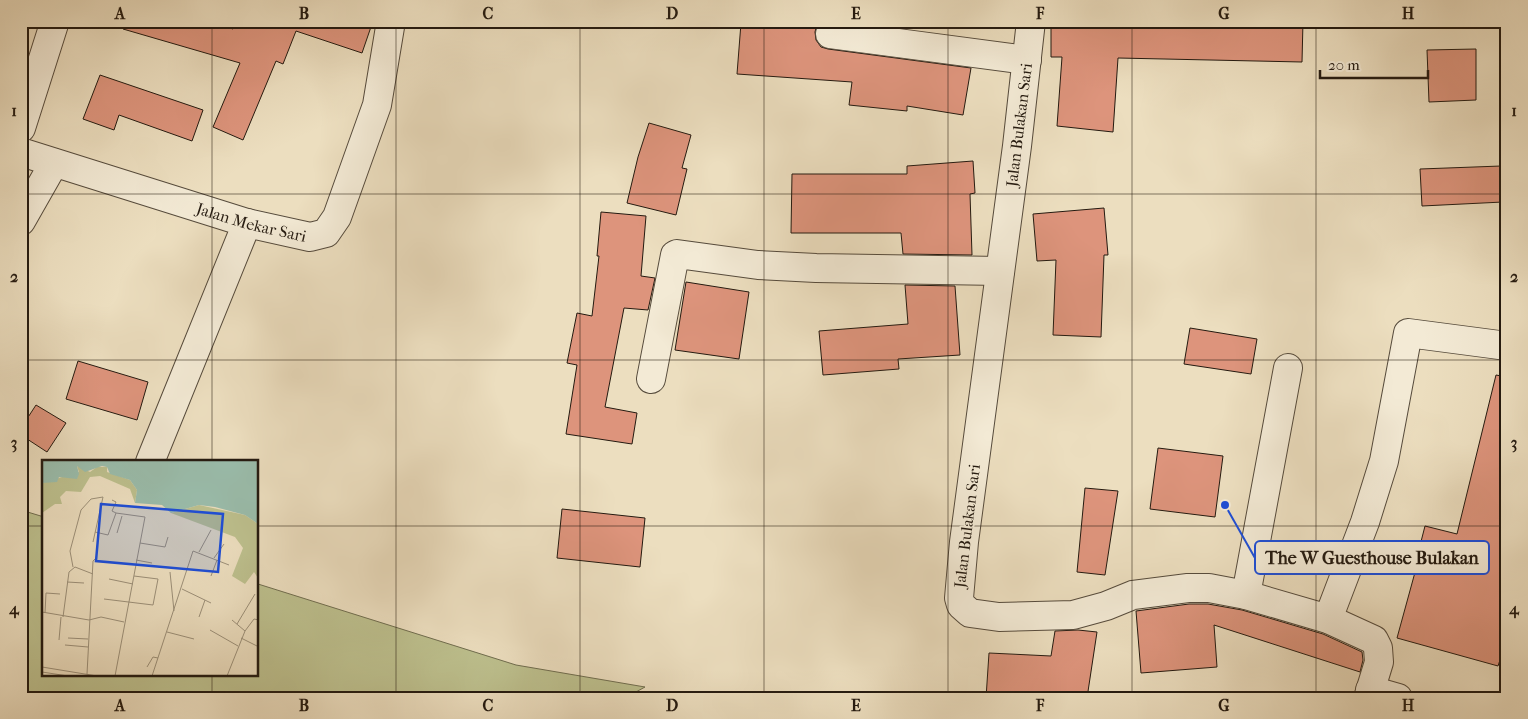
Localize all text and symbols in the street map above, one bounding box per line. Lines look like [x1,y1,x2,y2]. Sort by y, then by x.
text: A [114,4,126,23]
text: B [299,4,309,23]
text: C [483,4,494,23]
text: D [666,4,678,23]
text: E [851,4,861,23]
text: F [1035,4,1045,23]
text: G [1218,4,1230,23]
text: H [1402,4,1415,23]
scale bar [1320,48,1428,80]
text: 20 m [1328,56,1360,74]
street label: Jalan Bulakan Sari [1002,62,1036,190]
text: 1 [11,101,17,120]
text: 1 [1511,101,1517,120]
street label: Jalan Mekar Sari [192,198,309,245]
text: 2 [10,267,18,286]
text: 2 [1510,267,1518,286]
text: 3 [11,433,17,453]
text: 3 [1511,433,1517,453]
inset map [42,460,259,676]
street label: Jalan Bulakan Sari [950,463,984,591]
callout: The W Guesthouse Bulakan [1255,541,1489,574]
text: The W Guesthouse Bulakan [1264,548,1479,569]
text: 4 [8,599,20,619]
text: 4 [1508,599,1520,619]
text: A [114,696,126,715]
text: B [299,696,309,715]
text: C [483,696,494,715]
text: D [666,696,678,715]
text: E [851,696,861,715]
text: F [1035,696,1045,715]
text: G [1218,696,1230,715]
text: H [1402,696,1415,715]

